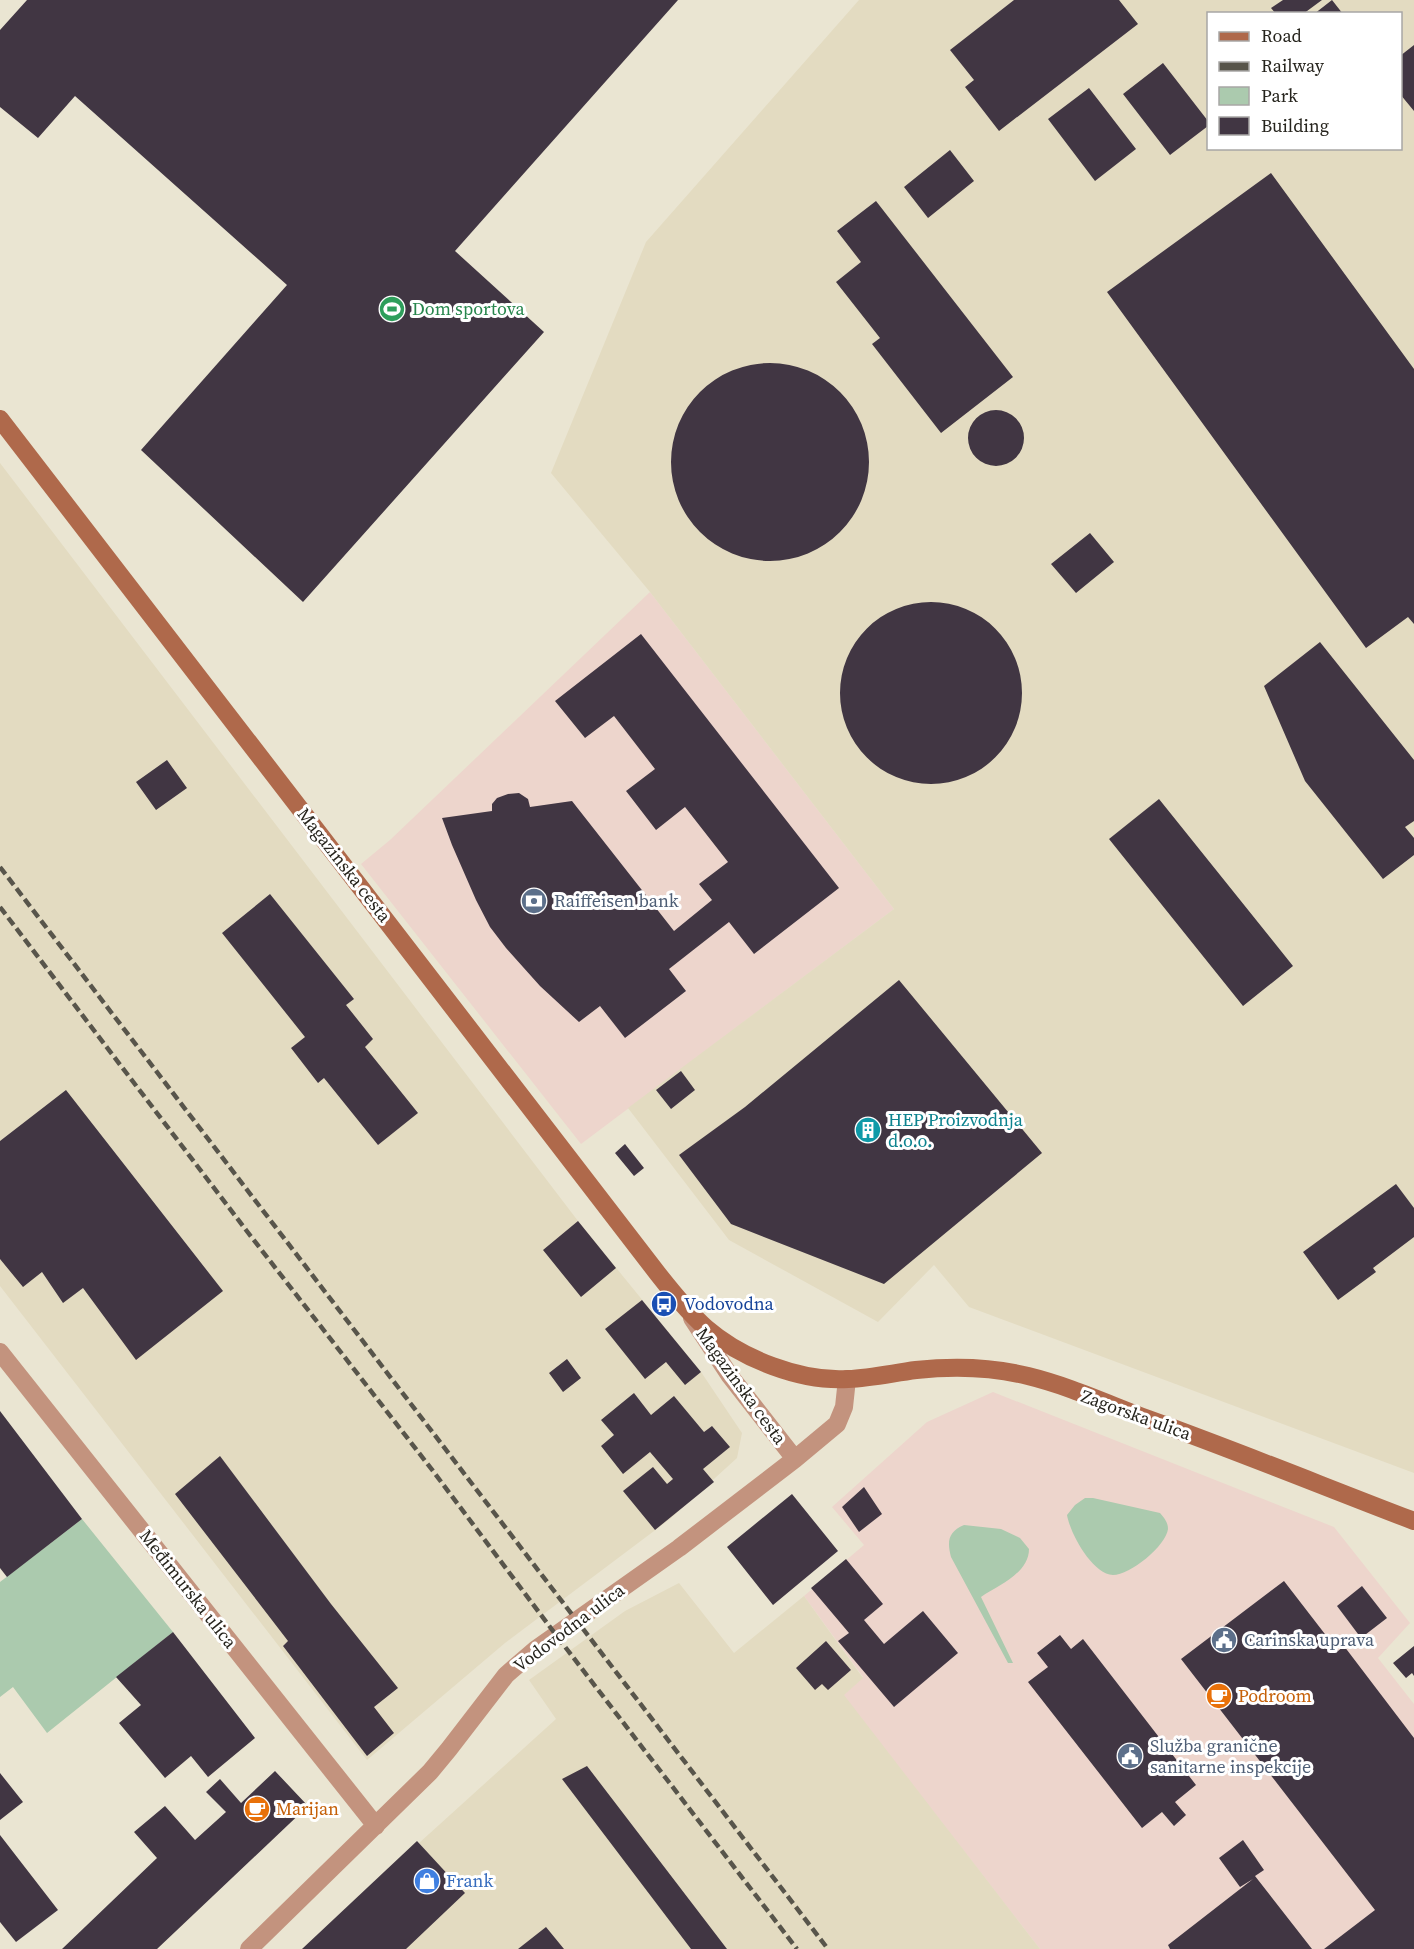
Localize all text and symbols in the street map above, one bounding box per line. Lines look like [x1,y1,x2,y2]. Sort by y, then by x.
legend [1207,12,1402,150]
text: Road [1261,23,1302,48]
text: Railway [1261,53,1325,78]
text: Park [1261,83,1298,108]
text: Building [1261,113,1329,138]
sports icon: Dom sportova [377,294,407,324]
place label: Dom sportova [412,296,526,321]
street label: Magazinska cesta [292,802,398,928]
bank icon: Raiffeisen bank [519,886,549,916]
place label: Raiffeisen bank [554,888,679,913]
place label: HEP Proizvodnja d.o.o. [888,1107,1024,1153]
building icon: HEP Proizvodnja d.o.o. [853,1115,883,1145]
bus stop icon: Vodovodna [649,1289,679,1319]
place label: Vodovodna [684,1291,775,1316]
street label: Magazinska cesta [690,1322,793,1450]
street label: Zagorska ulica [1078,1383,1195,1446]
street label: Međimurska ulica [134,1524,243,1654]
street label: Vodovodna ulica [508,1577,630,1678]
public building icon: Carinska uprava [1209,1625,1239,1655]
place label: Carinska uprava [1244,1627,1375,1652]
cafe icon: Podroom [1204,1681,1234,1711]
place label: Podroom [1238,1683,1312,1708]
place label: Služba granične sanitarne inspekcije [1150,1733,1311,1779]
public building icon: Služba granične sanitarne inspekcije [1115,1741,1145,1771]
cafe icon: Marijan [242,1794,272,1824]
place label: Marijan [276,1796,339,1821]
shop icon: Frank [412,1866,442,1896]
place label: Frank [446,1868,493,1893]

